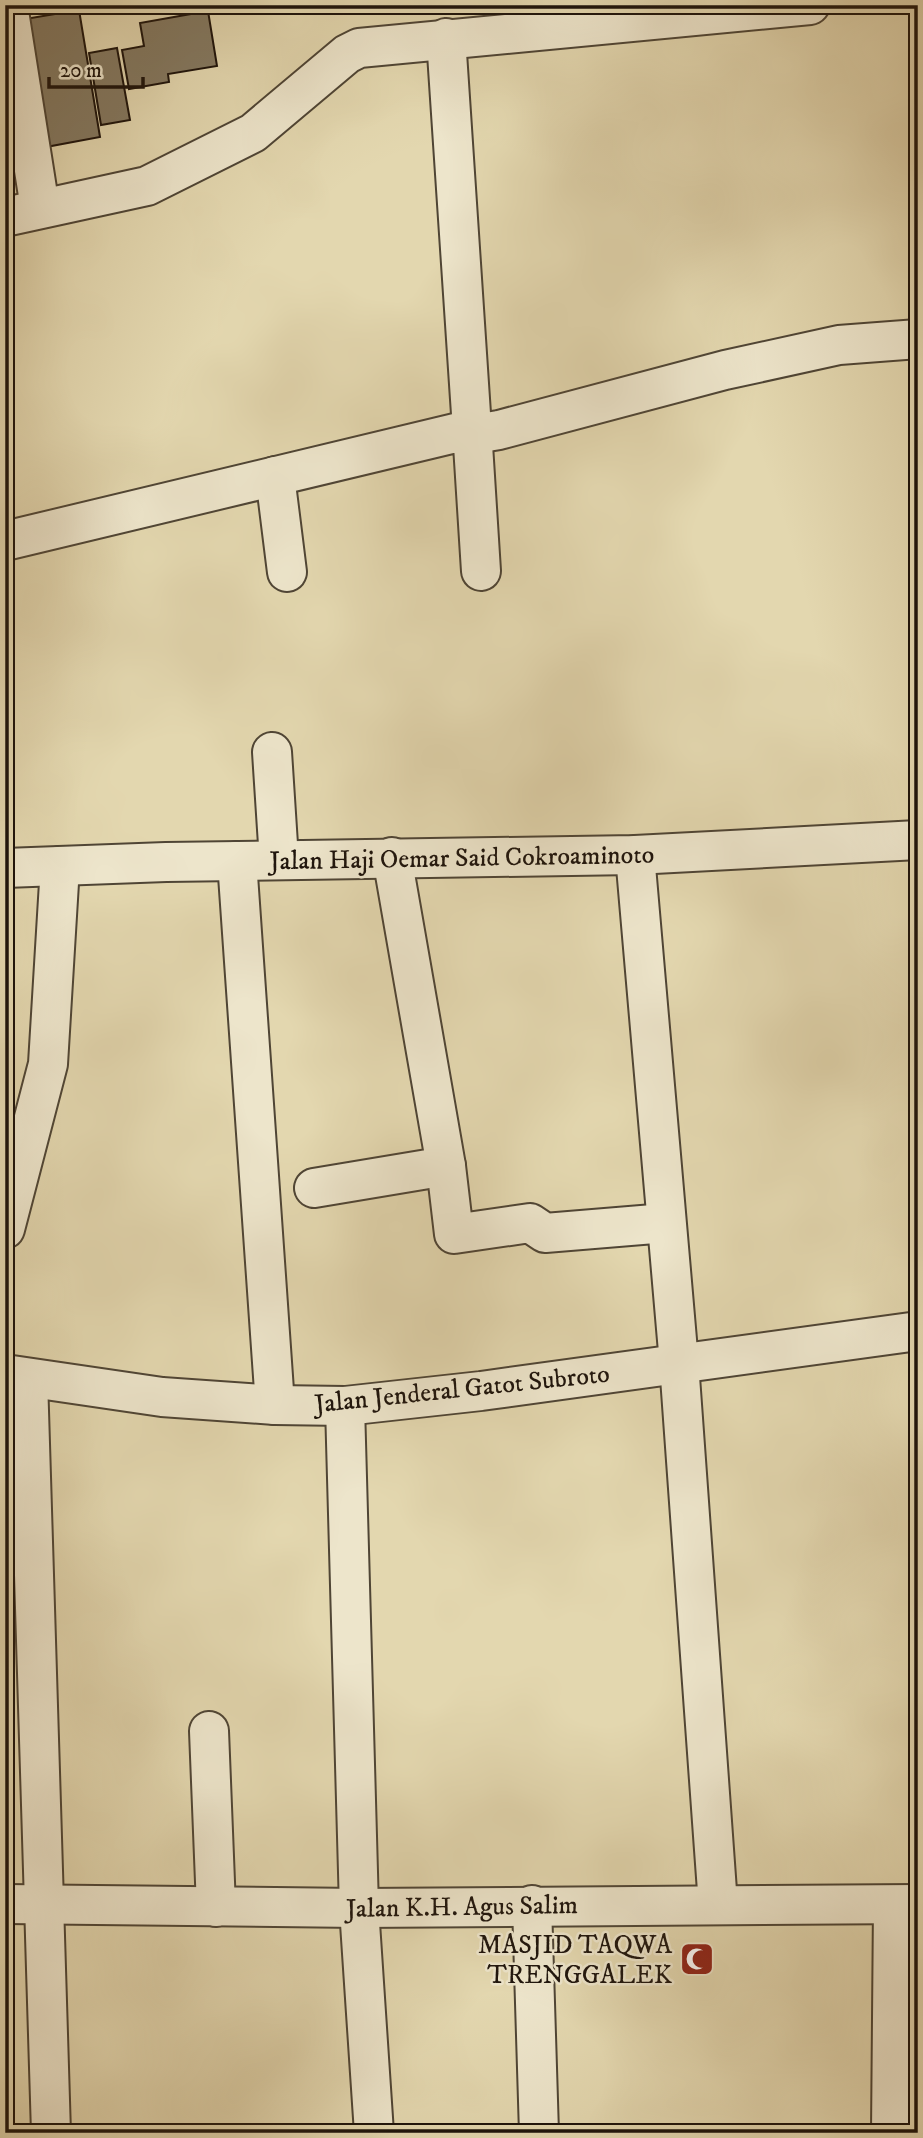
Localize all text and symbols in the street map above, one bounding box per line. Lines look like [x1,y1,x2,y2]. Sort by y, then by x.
scale bar [49,46,144,90]
text: 20 m [60,58,102,84]
street label: Jalan Haji Oemar Said Cokroaminoto [267,839,655,878]
street label: Jalan Jenderal Gatot Subroto [311,1358,611,1422]
street label: Jalan K.H. Agus Salim [344,1889,578,1926]
place label: MASJID TAQWA TRENGGALEK [478,1929,673,1992]
mosque icon: MASJID TAQWA TRENGGALEK [678,1940,716,1978]

